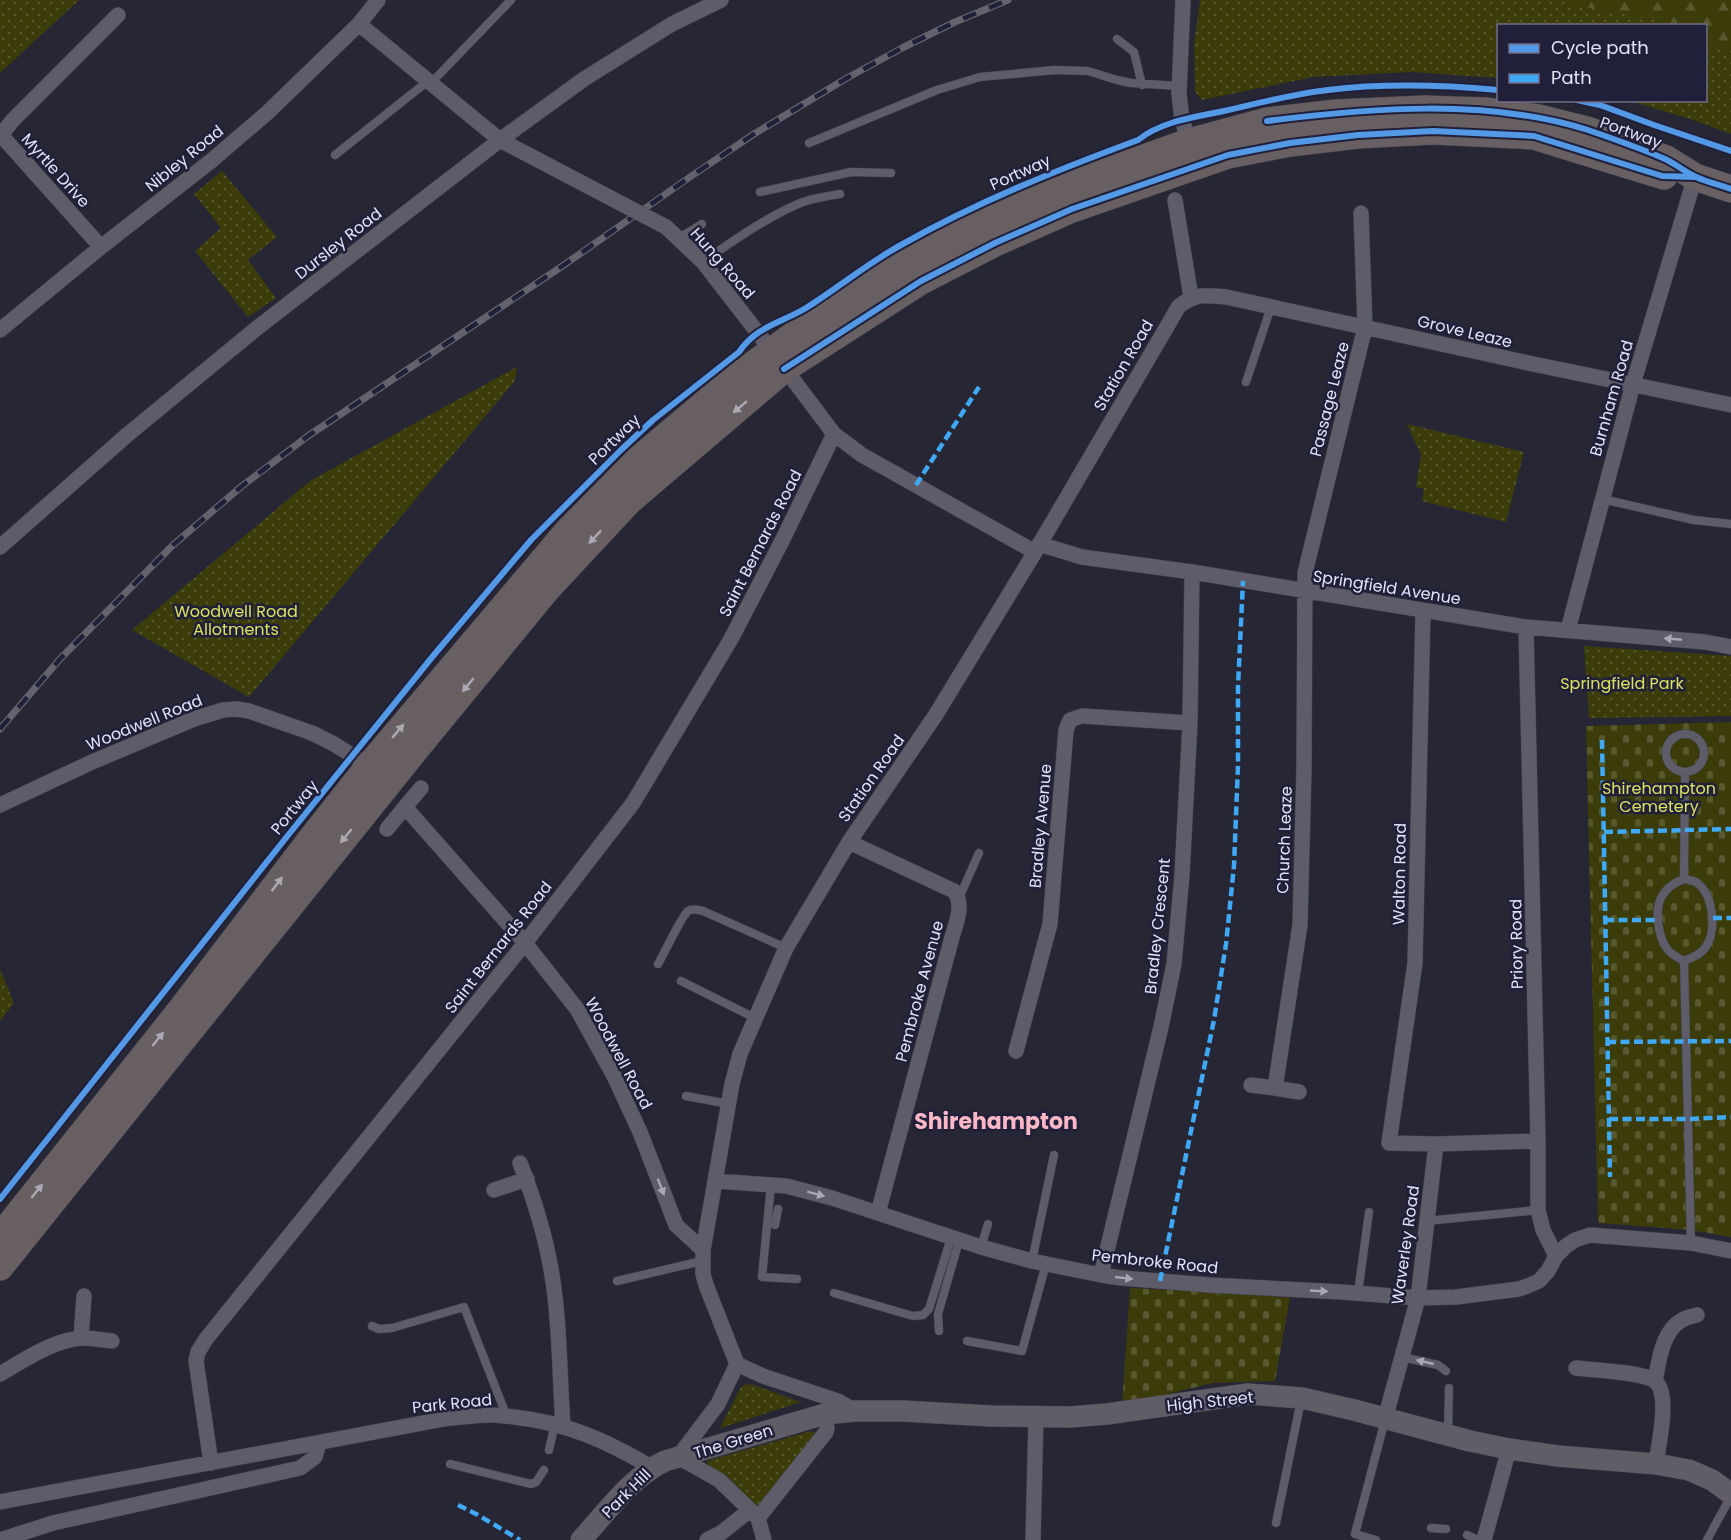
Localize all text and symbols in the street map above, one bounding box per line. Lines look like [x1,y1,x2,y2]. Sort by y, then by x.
legend [1497,24,1707,102]
text: Cycle path [1551,35,1649,60]
text: Path [1551,65,1592,90]
street label: Portway [1597,111,1665,154]
street label: Nibley Road [140,120,228,197]
street label: Myrtle Drive [16,128,95,213]
street label: Portway [986,149,1054,196]
street label: Dursley Road [290,202,387,285]
street label: Hung Road [685,222,760,304]
street label: Grove Leaze [1415,309,1515,354]
street label: Station Road [1088,315,1159,415]
street label: Burnham Road [1584,337,1639,459]
street label: Passage Leaze [1304,339,1355,459]
one-way arrow [733,400,748,413]
street label: Portway [583,409,645,470]
street label: Saint Bernards Road [713,466,808,621]
one-way arrow [589,529,602,544]
street label: Springfield Avenue [1311,564,1463,611]
park label: Woodwell Road Allotments [174,600,298,641]
one-way arrow [1663,634,1682,644]
park label: Springfield Park [1560,672,1685,695]
one-way arrow [462,677,475,692]
street label: Woodwell Road [83,689,206,756]
one-way arrow [391,724,404,739]
street label: Station Road [833,730,910,827]
street label: Bradley Avenue [1024,763,1057,889]
street label: Portway [265,775,324,840]
park label: Shirehampton Cemetery [1602,777,1716,818]
street label: Church Leaze [1271,786,1298,894]
street label: Walton Road [1387,823,1412,925]
one-way arrow [340,829,352,844]
street label: Bradley Crescent [1139,857,1176,995]
one-way arrow [270,876,282,891]
street label: Saint Bernards Road [439,876,557,1018]
street label: Priory Road [1504,899,1529,989]
street label: Pembroke Avenue [890,918,949,1064]
street label: Woodwell Road [579,993,658,1113]
one-way arrow [152,1031,164,1046]
district label: Shirehampton [914,1106,1078,1137]
one-way arrow [657,1178,666,1196]
one-way arrow [30,1183,43,1199]
street label: Waverley Road [1386,1184,1425,1306]
one-way arrow [806,1189,825,1199]
street label: Pembroke Road [1091,1243,1219,1280]
one-way arrow [1115,1273,1134,1283]
one-way arrow [1310,1286,1329,1296]
one-way arrow [1415,1357,1434,1366]
street label: High Street [1165,1385,1255,1417]
street label: Park Road [411,1388,493,1419]
street label: The Green [691,1419,776,1464]
street label: Park Hill [596,1463,656,1523]

